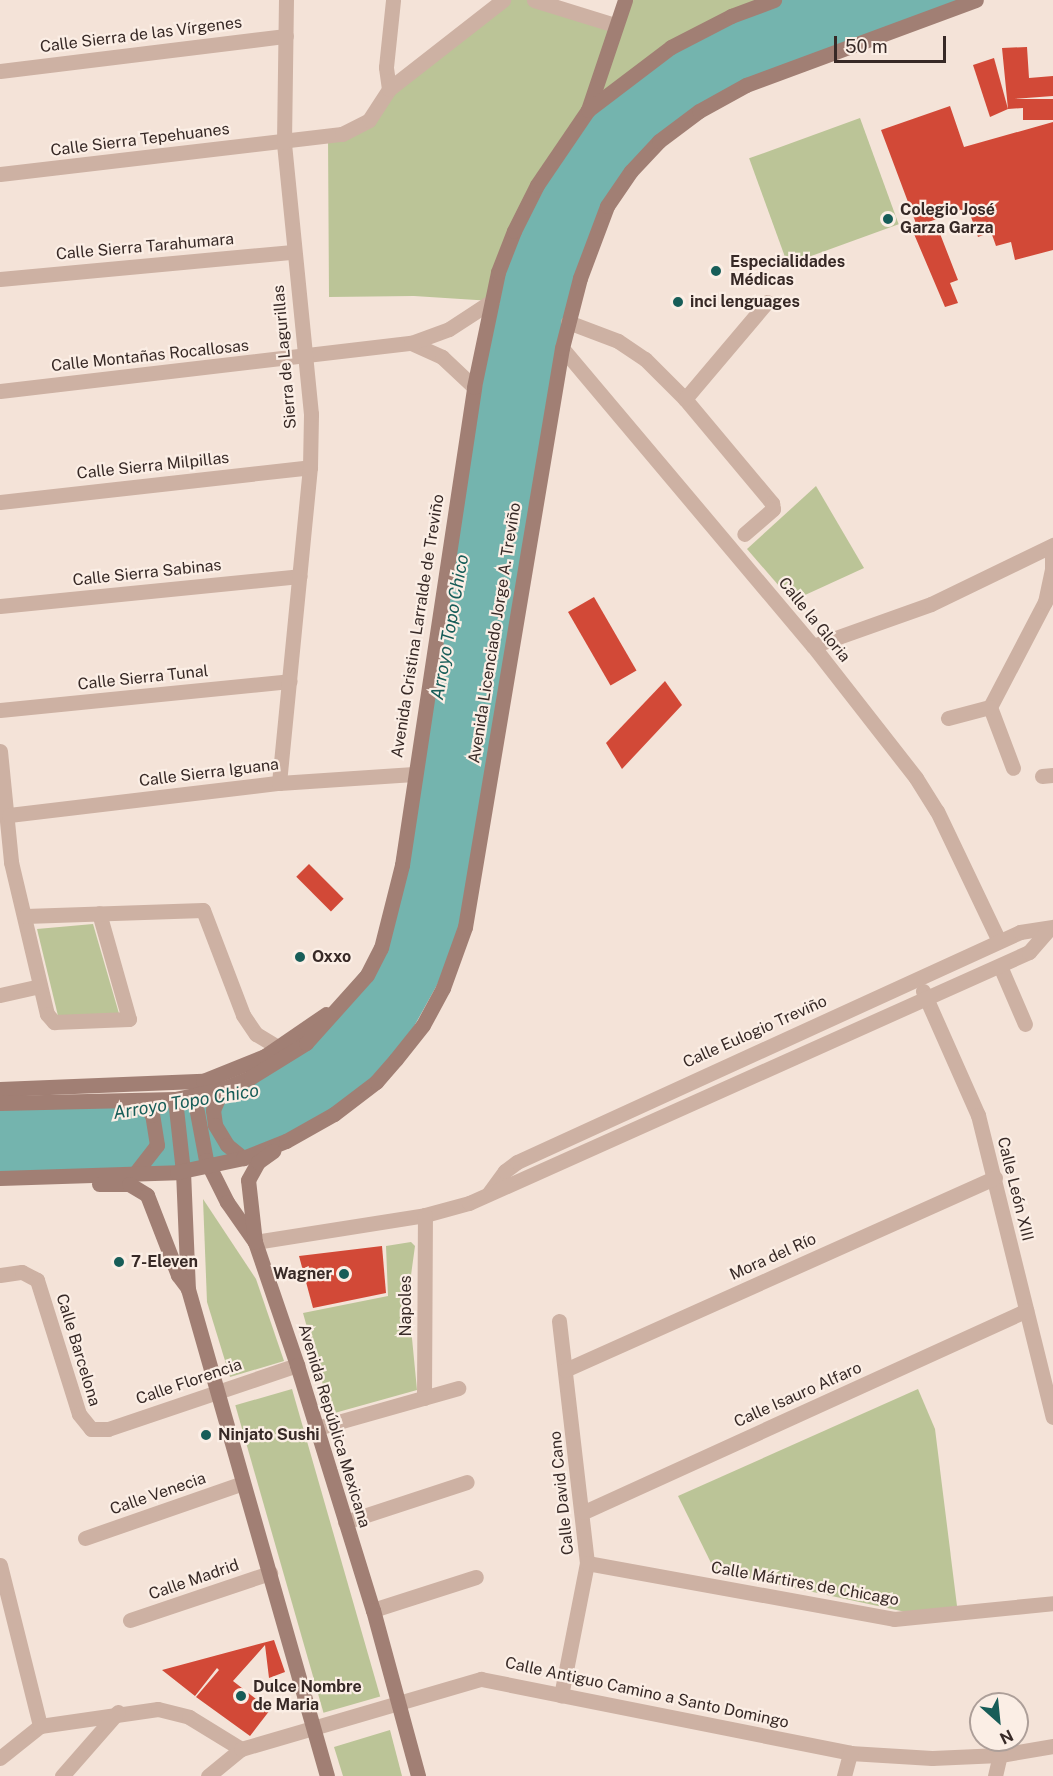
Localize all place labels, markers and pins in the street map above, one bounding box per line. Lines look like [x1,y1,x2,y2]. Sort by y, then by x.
place label: Colegio José Garza Garza [900,200,995,238]
marker: Colegio José Garza Garza [881,212,895,226]
place label: Especialidades Médicas [730,252,845,290]
marker: Especialidades Médicas [707,262,725,280]
place label: inci lenguages [690,292,800,312]
marker: inci lenguages [671,295,685,309]
place label: Oxxo [312,947,351,967]
marker: Oxxo [293,950,307,964]
place label: 7-Eleven [131,1252,198,1272]
marker: 7-Eleven [112,1255,126,1269]
place label: Wagner [273,1264,332,1284]
marker: Wagner [337,1267,351,1281]
place label: Ninjato Sushi [218,1425,320,1445]
marker: Ninjato Sushi [199,1428,213,1442]
place label: Dulce Nombre de Maria [253,1677,362,1715]
marker: Dulce Nombre de Maria [234,1689,248,1703]

